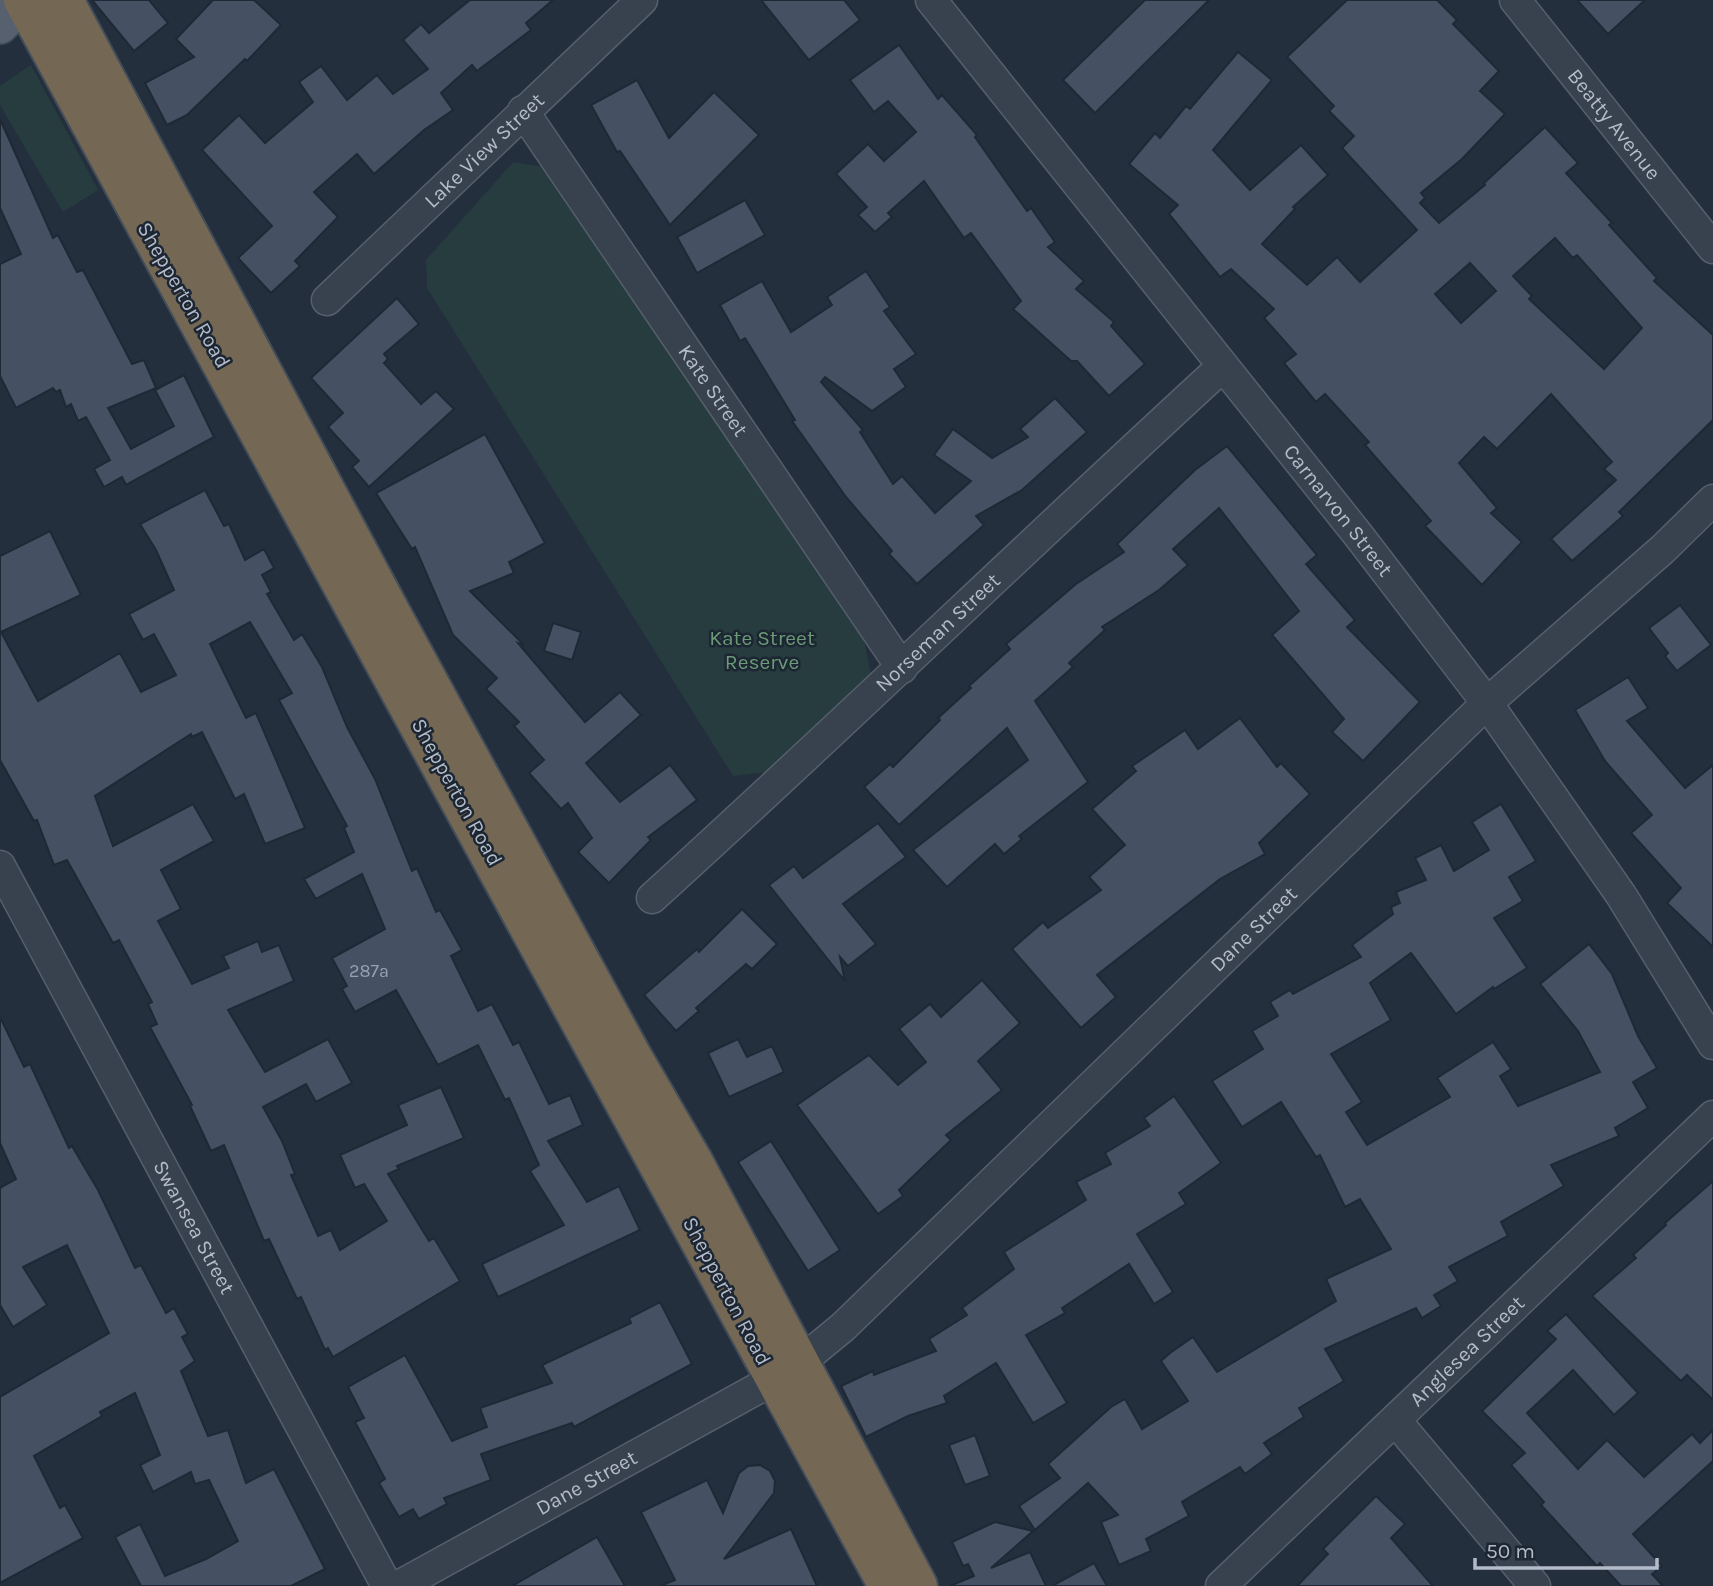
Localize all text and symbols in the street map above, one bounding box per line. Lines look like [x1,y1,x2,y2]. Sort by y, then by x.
street label: Beatty Avenue [1563,64,1666,185]
street label: Lake View Street [419,88,549,213]
street label: Shepperton Road [132,218,236,372]
street label: Kate Street [673,340,753,441]
street label: Carnarvon Street [1279,440,1398,581]
street label: Norseman Street [871,568,1005,697]
park label: Kate Street Reserve [709,626,815,674]
street label: Shepperton Road [407,714,507,870]
street label: Dane Street [1205,882,1302,977]
house number: 287a [349,960,389,982]
street label: Swansea Street [148,1156,240,1298]
street label: Shepperton Road [678,1213,776,1369]
street label: Anglesea Street [1405,1291,1529,1411]
street label: Dane Street [532,1445,641,1520]
scale bar [1475,1526,1657,1570]
text: 50 m [1486,1539,1535,1563]

